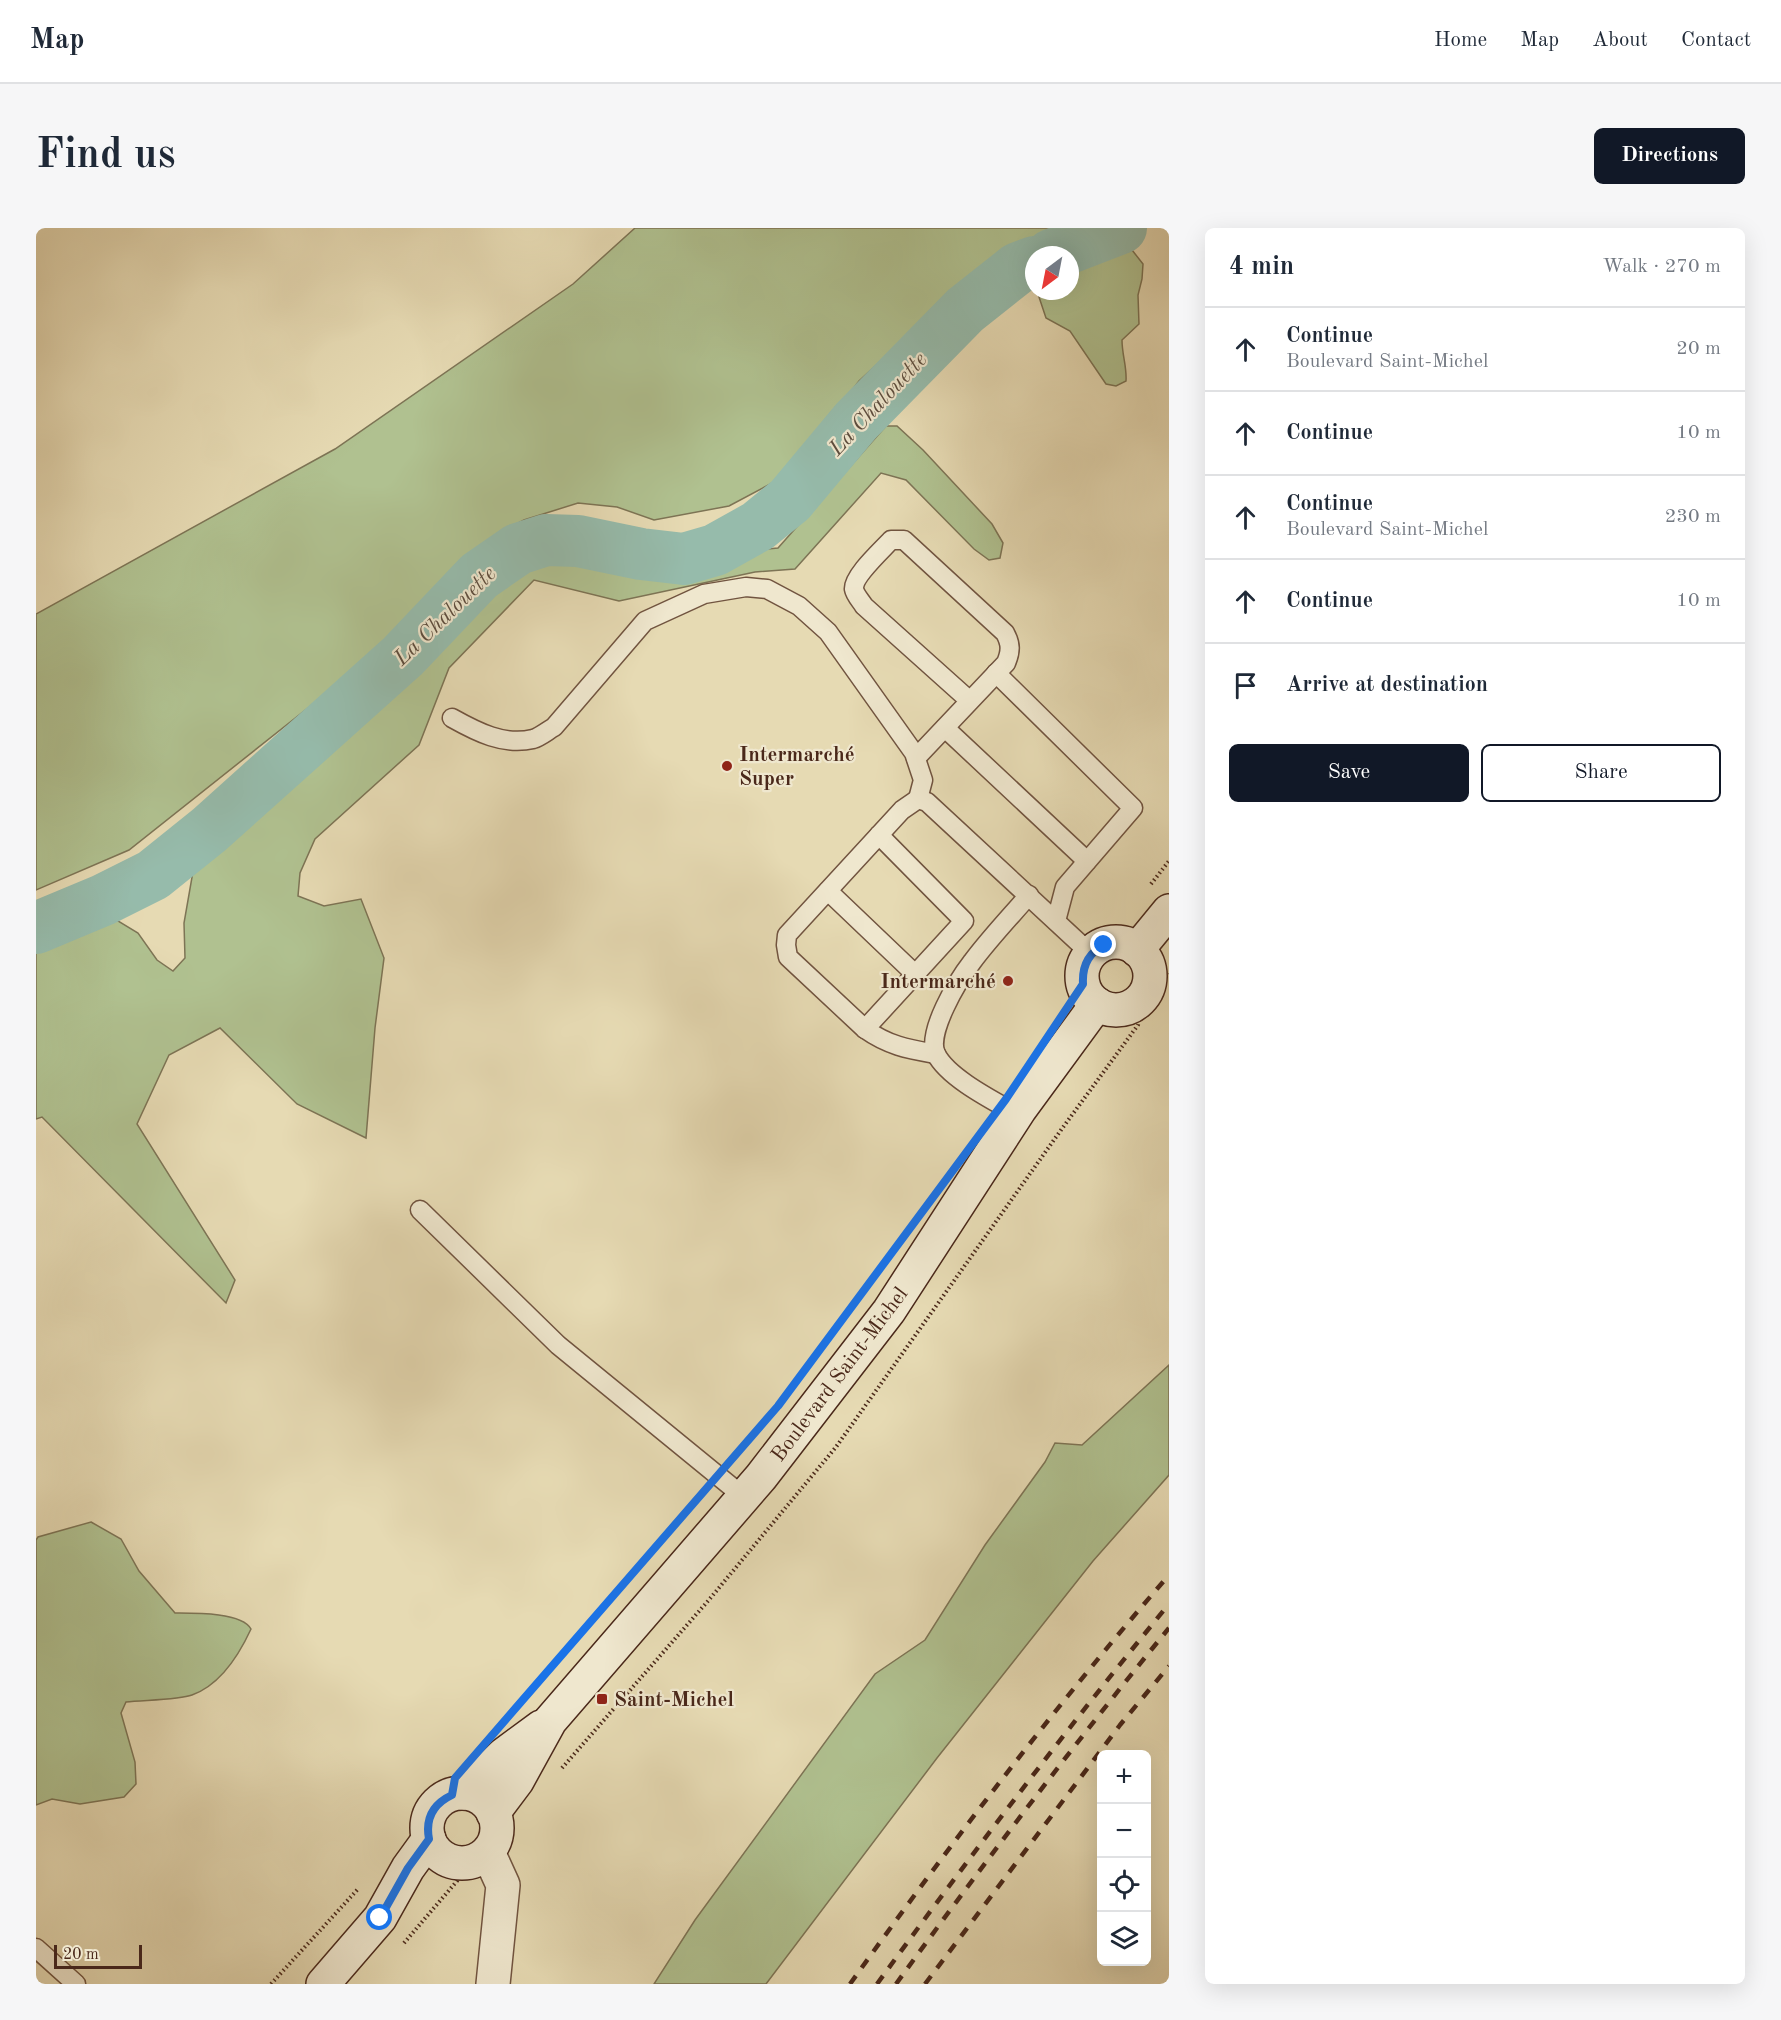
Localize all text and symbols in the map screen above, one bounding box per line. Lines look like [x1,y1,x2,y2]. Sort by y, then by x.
text: Map [30,27,84,55]
text: Home [1434,30,1487,51]
text: Map [1520,30,1559,51]
text: About [1592,30,1648,51]
text: Contact [1681,30,1751,51]
button: Directions [1594,128,1745,184]
text: Find us [36,135,175,177]
north arrow [1025,246,1079,300]
text: 4 min [1229,254,1294,280]
text: Walk · 270 m [1602,257,1721,277]
text: Continue [1286,325,1373,347]
icon: ahead [1229,333,1262,366]
text: 20 m [1676,339,1721,359]
water label: La Chalouette [825,349,932,461]
text: Boulevard Saint-Michel [1286,352,1488,372]
icon: ahead [1229,417,1262,450]
text: Continue [1286,422,1373,444]
text: 10 m [1676,423,1721,443]
text: Continue [1286,493,1373,515]
icon: ahead [1229,501,1262,534]
text: 230 m [1665,507,1721,527]
text: Boulevard Saint-Michel [1286,520,1488,540]
water label: La Chalouette [390,563,500,671]
icon: ahead [1229,585,1262,618]
text: Continue [1286,590,1373,612]
text: 10 m [1676,591,1721,611]
icon: arrive [1229,669,1262,702]
text: Arrive at destination [1286,674,1488,696]
button: Save [1229,744,1469,802]
button: Share [1481,744,1721,802]
place label: Intermarché Super [739,745,855,790]
marker: Intermarché Super [720,759,734,773]
route end [1090,931,1116,957]
place label: Intermarché [880,972,996,993]
marker: Intermarché [1001,974,1015,988]
street label: Boulevard Saint-Michel [768,1283,913,1466]
place label: Saint-Michel [614,1690,734,1711]
marker: Saint-Michel [595,1692,609,1706]
map controls [1097,1750,1151,1966]
button: + [1097,1750,1151,1804]
button: − [1097,1804,1151,1858]
button: locate [1097,1858,1151,1912]
route start [366,1904,392,1930]
button: layers [1097,1912,1151,1966]
scale bar [54,1942,142,1970]
text: 20 m [63,1947,99,1963]

